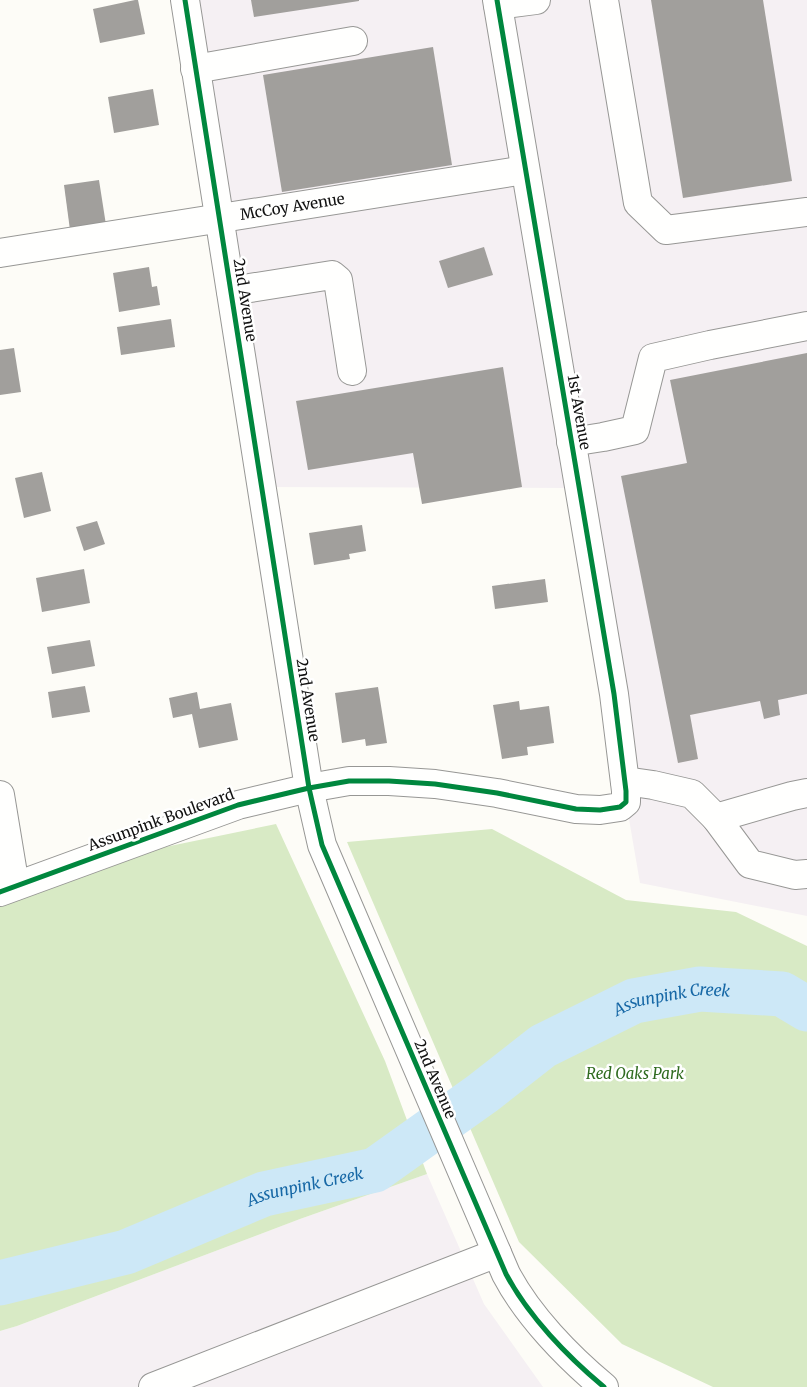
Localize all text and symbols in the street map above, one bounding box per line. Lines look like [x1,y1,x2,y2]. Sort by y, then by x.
street label: McCoy Avenue [239,189,346,224]
street label: 2nd Avenue [230,257,261,343]
street label: 1st Avenue [564,373,595,451]
street label: 2nd Avenue [293,657,324,743]
street label: Assunpink Boulevard [84,784,237,855]
water label: Assunpink Creek [608,979,731,1021]
street label: 2nd Avenue [410,1036,461,1121]
park label: Red Oaks Park [586,1064,685,1083]
water label: Assunpink Creek [242,1163,365,1211]

